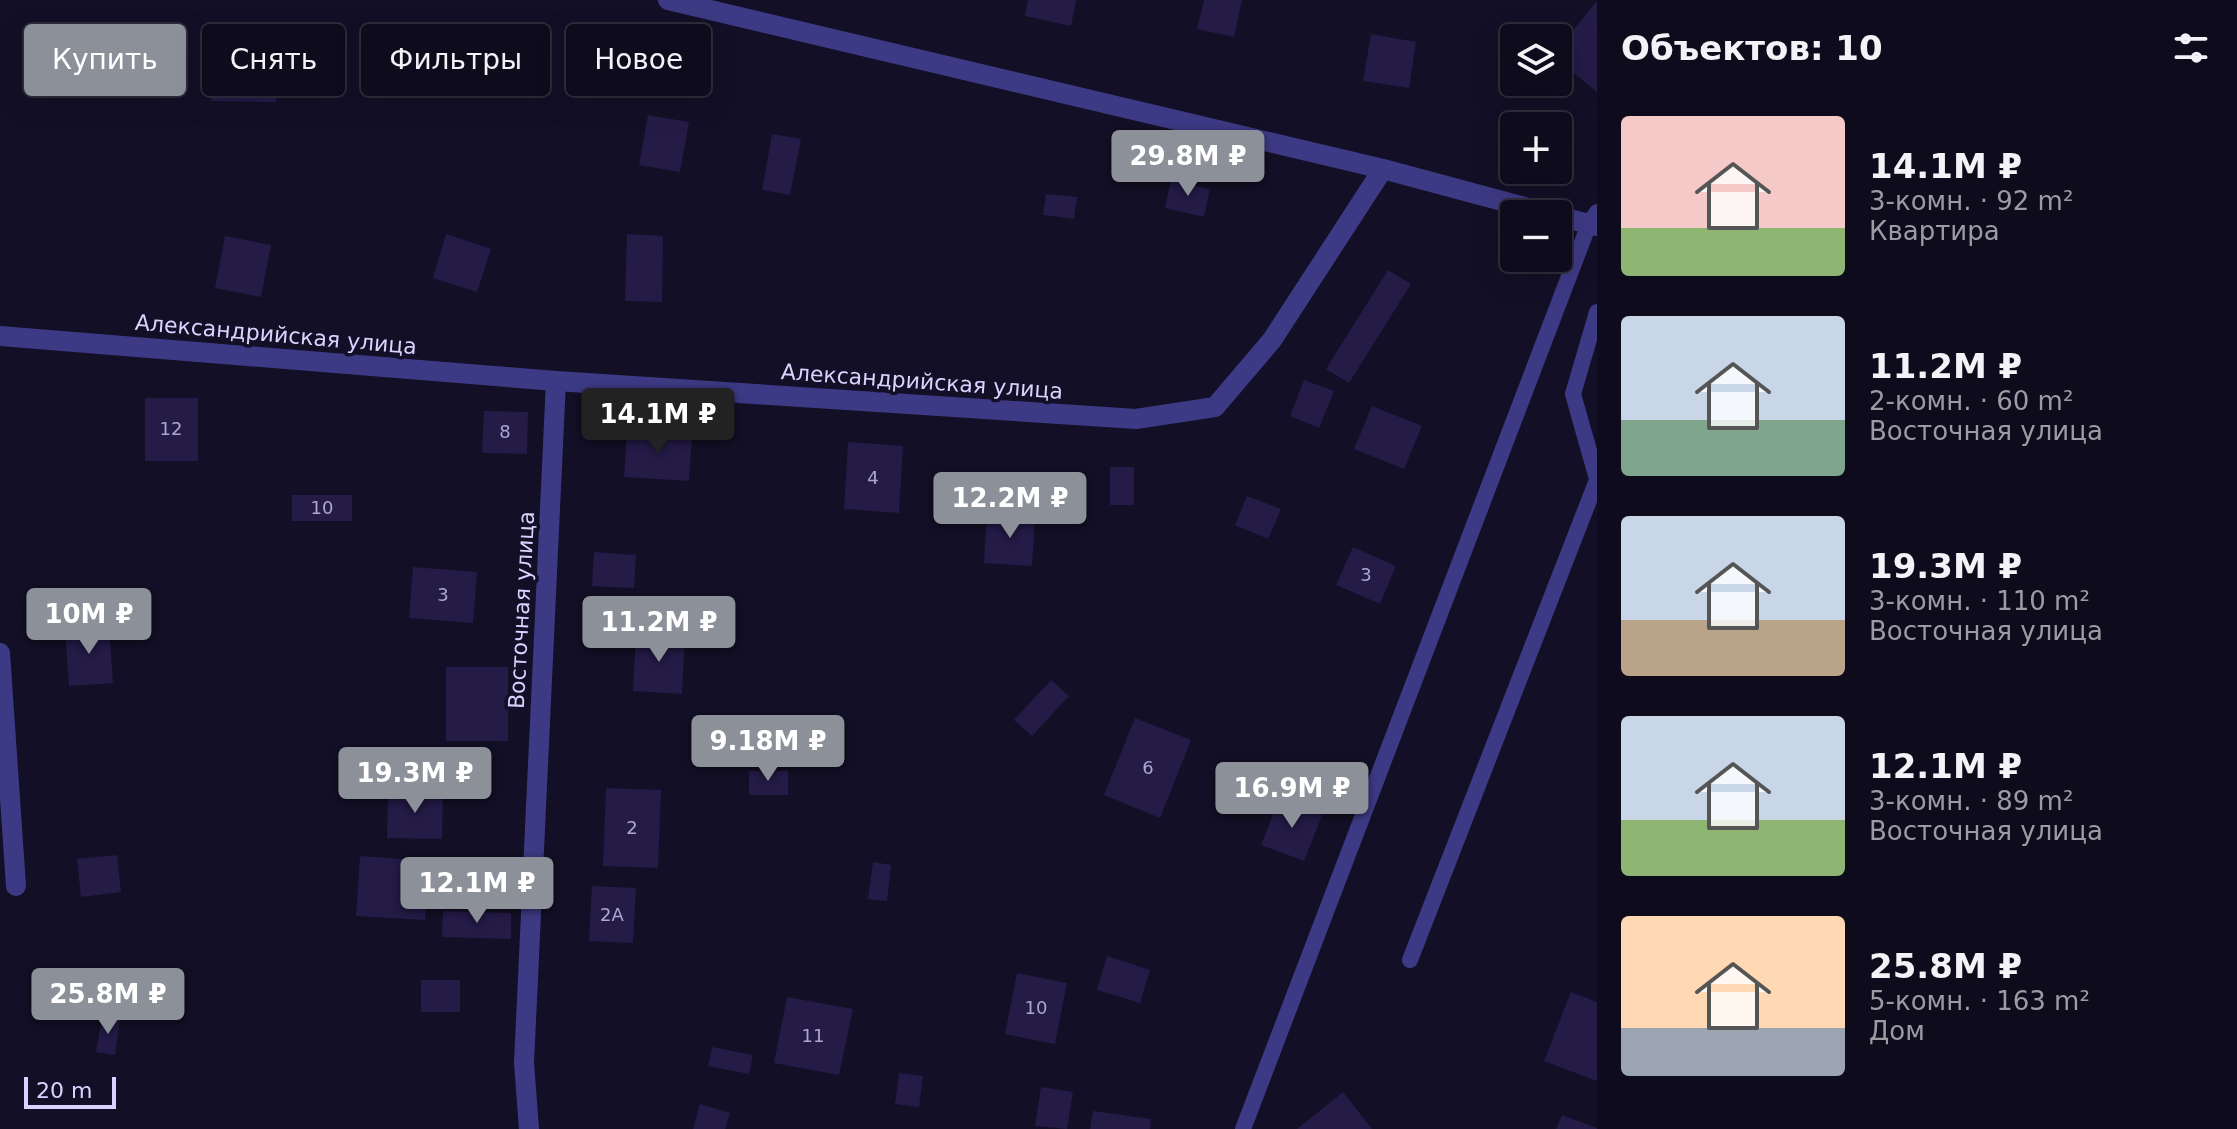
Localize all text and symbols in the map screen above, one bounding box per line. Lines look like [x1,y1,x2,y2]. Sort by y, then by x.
chip: Купить [24,24,186,96]
chip: Снять [202,24,345,96]
chip: Фильтры [361,24,550,96]
chip: Новое [566,24,711,96]
map controls [1500,24,1572,272]
button: layers [1500,24,1572,96]
icon: filters [2169,26,2213,70]
text: Объектов: 10 [1621,28,1883,68]
button: + [1500,112,1572,184]
pin: 29.8M ₽ [1114,130,1262,198]
text: 29.8M ₽ [1129,141,1247,171]
text: 14.1M ₽ [1869,146,2022,186]
icon: home [1685,148,1781,244]
text: 3-комн. · 92 m² [1869,186,2073,216]
button: − [1500,200,1572,272]
text: Квартира [1869,216,2000,246]
street label: Александрийская улица [134,310,418,359]
text: 11.2M ₽ [1869,346,2022,386]
icon: home [1685,348,1781,444]
street label: Александрийская улица [780,359,1064,404]
text: 2-комн. · 60 m² [1869,386,2073,416]
pin: 14.1M ₽ [584,388,732,456]
text: 14.1M ₽ [599,399,717,429]
text: Восточная улица [1869,416,2103,446]
house number: 12 [160,418,182,439]
house number: 8 [499,421,511,442]
house number: 4 [867,467,879,488]
pin: 12.2M ₽ [936,472,1084,540]
text: 12.2M ₽ [951,483,1069,513]
house number: 10 [311,497,333,518]
street label: Восточная улица [504,511,539,709]
text: 19.3M ₽ [1869,546,2022,586]
icon: home [1685,548,1781,644]
house number: 3 [1360,564,1372,585]
house number: 3 [437,584,449,605]
text: 3-комн. · 110 m² [1869,586,2090,616]
pin: 10M ₽ [33,588,145,656]
pin: 11.2M ₽ [585,596,733,664]
text: 10M ₽ [44,599,134,629]
text: 11.2M ₽ [600,607,718,637]
text: Восточная улица [1869,616,2103,646]
pin: 9.18M ₽ [694,715,842,783]
text: 9.18M ₽ [709,726,827,756]
text: 12.1M ₽ [1869,746,2022,786]
pin: 19.3M ₽ [341,747,489,815]
icon: home [1685,748,1781,844]
house number: 6 [1142,757,1154,778]
text: 19.3M ₽ [356,758,474,788]
pin: 16.9M ₽ [1218,762,1366,830]
text: 16.9M ₽ [1233,773,1351,803]
text: 3-комн. · 89 m² [1869,786,2073,816]
text: Восточная улица [1869,816,2103,846]
house number: 2 [626,817,638,838]
pin: 12.1M ₽ [403,857,551,925]
text: 12.1M ₽ [418,868,536,898]
house number: 2А [600,904,625,925]
text: 25.8M ₽ [1869,946,2022,986]
icon: home [1685,948,1781,1044]
pin: 25.8M ₽ [34,968,182,1036]
text: 25.8M ₽ [49,979,167,1009]
text: 5-комн. · 163 m² [1869,986,2090,1016]
house number: 10 [1025,997,1047,1018]
text: Дом [1869,1016,1925,1046]
house number: 11 [802,1025,824,1046]
scale bar [24,1073,116,1109]
text: 20 m [36,1078,92,1103]

